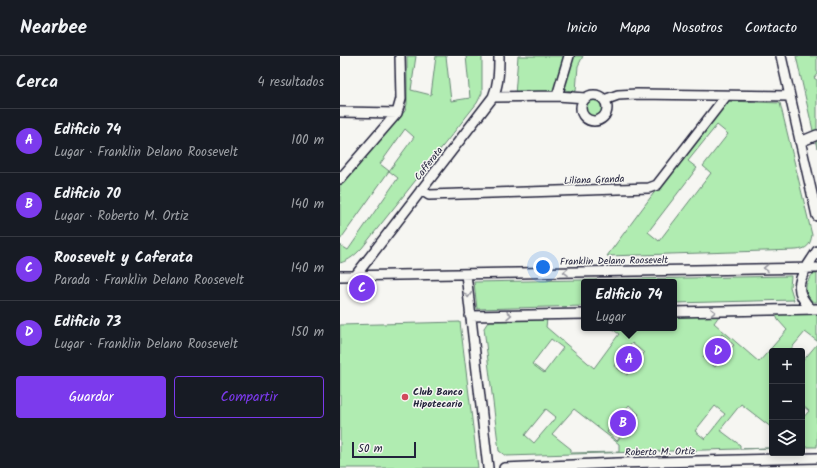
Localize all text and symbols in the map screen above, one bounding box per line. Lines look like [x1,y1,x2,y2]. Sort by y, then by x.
text: Nearbee [20,13,87,43]
text: Inicio [566,17,597,39]
text: Mapa [619,17,650,39]
text: Nosotros [672,17,723,39]
text: Contacto [745,17,797,39]
text: Cerca [16,69,58,96]
text: 4 resultados [257,72,324,93]
text: Edificio 74 [54,118,121,142]
text: A [25,130,33,151]
text: 100 m [291,130,324,151]
text: Lugar · Franklin Delano Roosevelt [54,142,238,163]
street label: Cafferata [410,143,447,184]
street label: Liliana Granda [564,171,625,189]
text: Edificio 70 [54,182,121,206]
text: B [25,194,33,215]
text: 140 m [291,194,324,215]
text: Lugar · Roberto M. Ortiz [54,206,189,227]
text: Roosevelt y Caferata [54,246,193,270]
street label: Franklin Delano Roosevelt [560,252,668,270]
your location [533,257,553,277]
text: C [25,258,33,279]
text: 140 m [291,258,324,279]
one-way arrow [763,264,769,273]
one-way arrow [563,268,569,276]
text: Parada · Franklin Delano Roosevelt [54,270,244,291]
pin: C [349,273,375,303]
popup [581,279,677,331]
text: Edificio 74 [595,283,663,307]
one-way arrow [463,292,472,298]
text: Lugar [595,307,625,328]
one-way arrow [710,307,716,316]
text: Edificio 73 [54,310,121,334]
one-way arrow [506,311,512,319]
text: D [25,322,33,343]
text: 150 m [291,322,324,343]
text: Lugar · Franklin Delano Roosevelt [54,334,238,355]
pin: D [705,336,731,366]
pin: A [616,344,642,374]
map controls [769,348,805,456]
button: + [769,348,805,384]
button: Guardar [16,376,166,418]
button: Compartir [174,376,324,418]
place label: Club Banco Hipotecario [413,384,463,412]
button: − [769,384,805,420]
marker: Club Banco Hipotecario [400,392,410,402]
pin: B [610,408,636,438]
button: layers [769,420,805,456]
scale bar [352,440,416,459]
text: 50 m [358,440,383,458]
street label: Roberto M. Ortiz [625,443,696,461]

